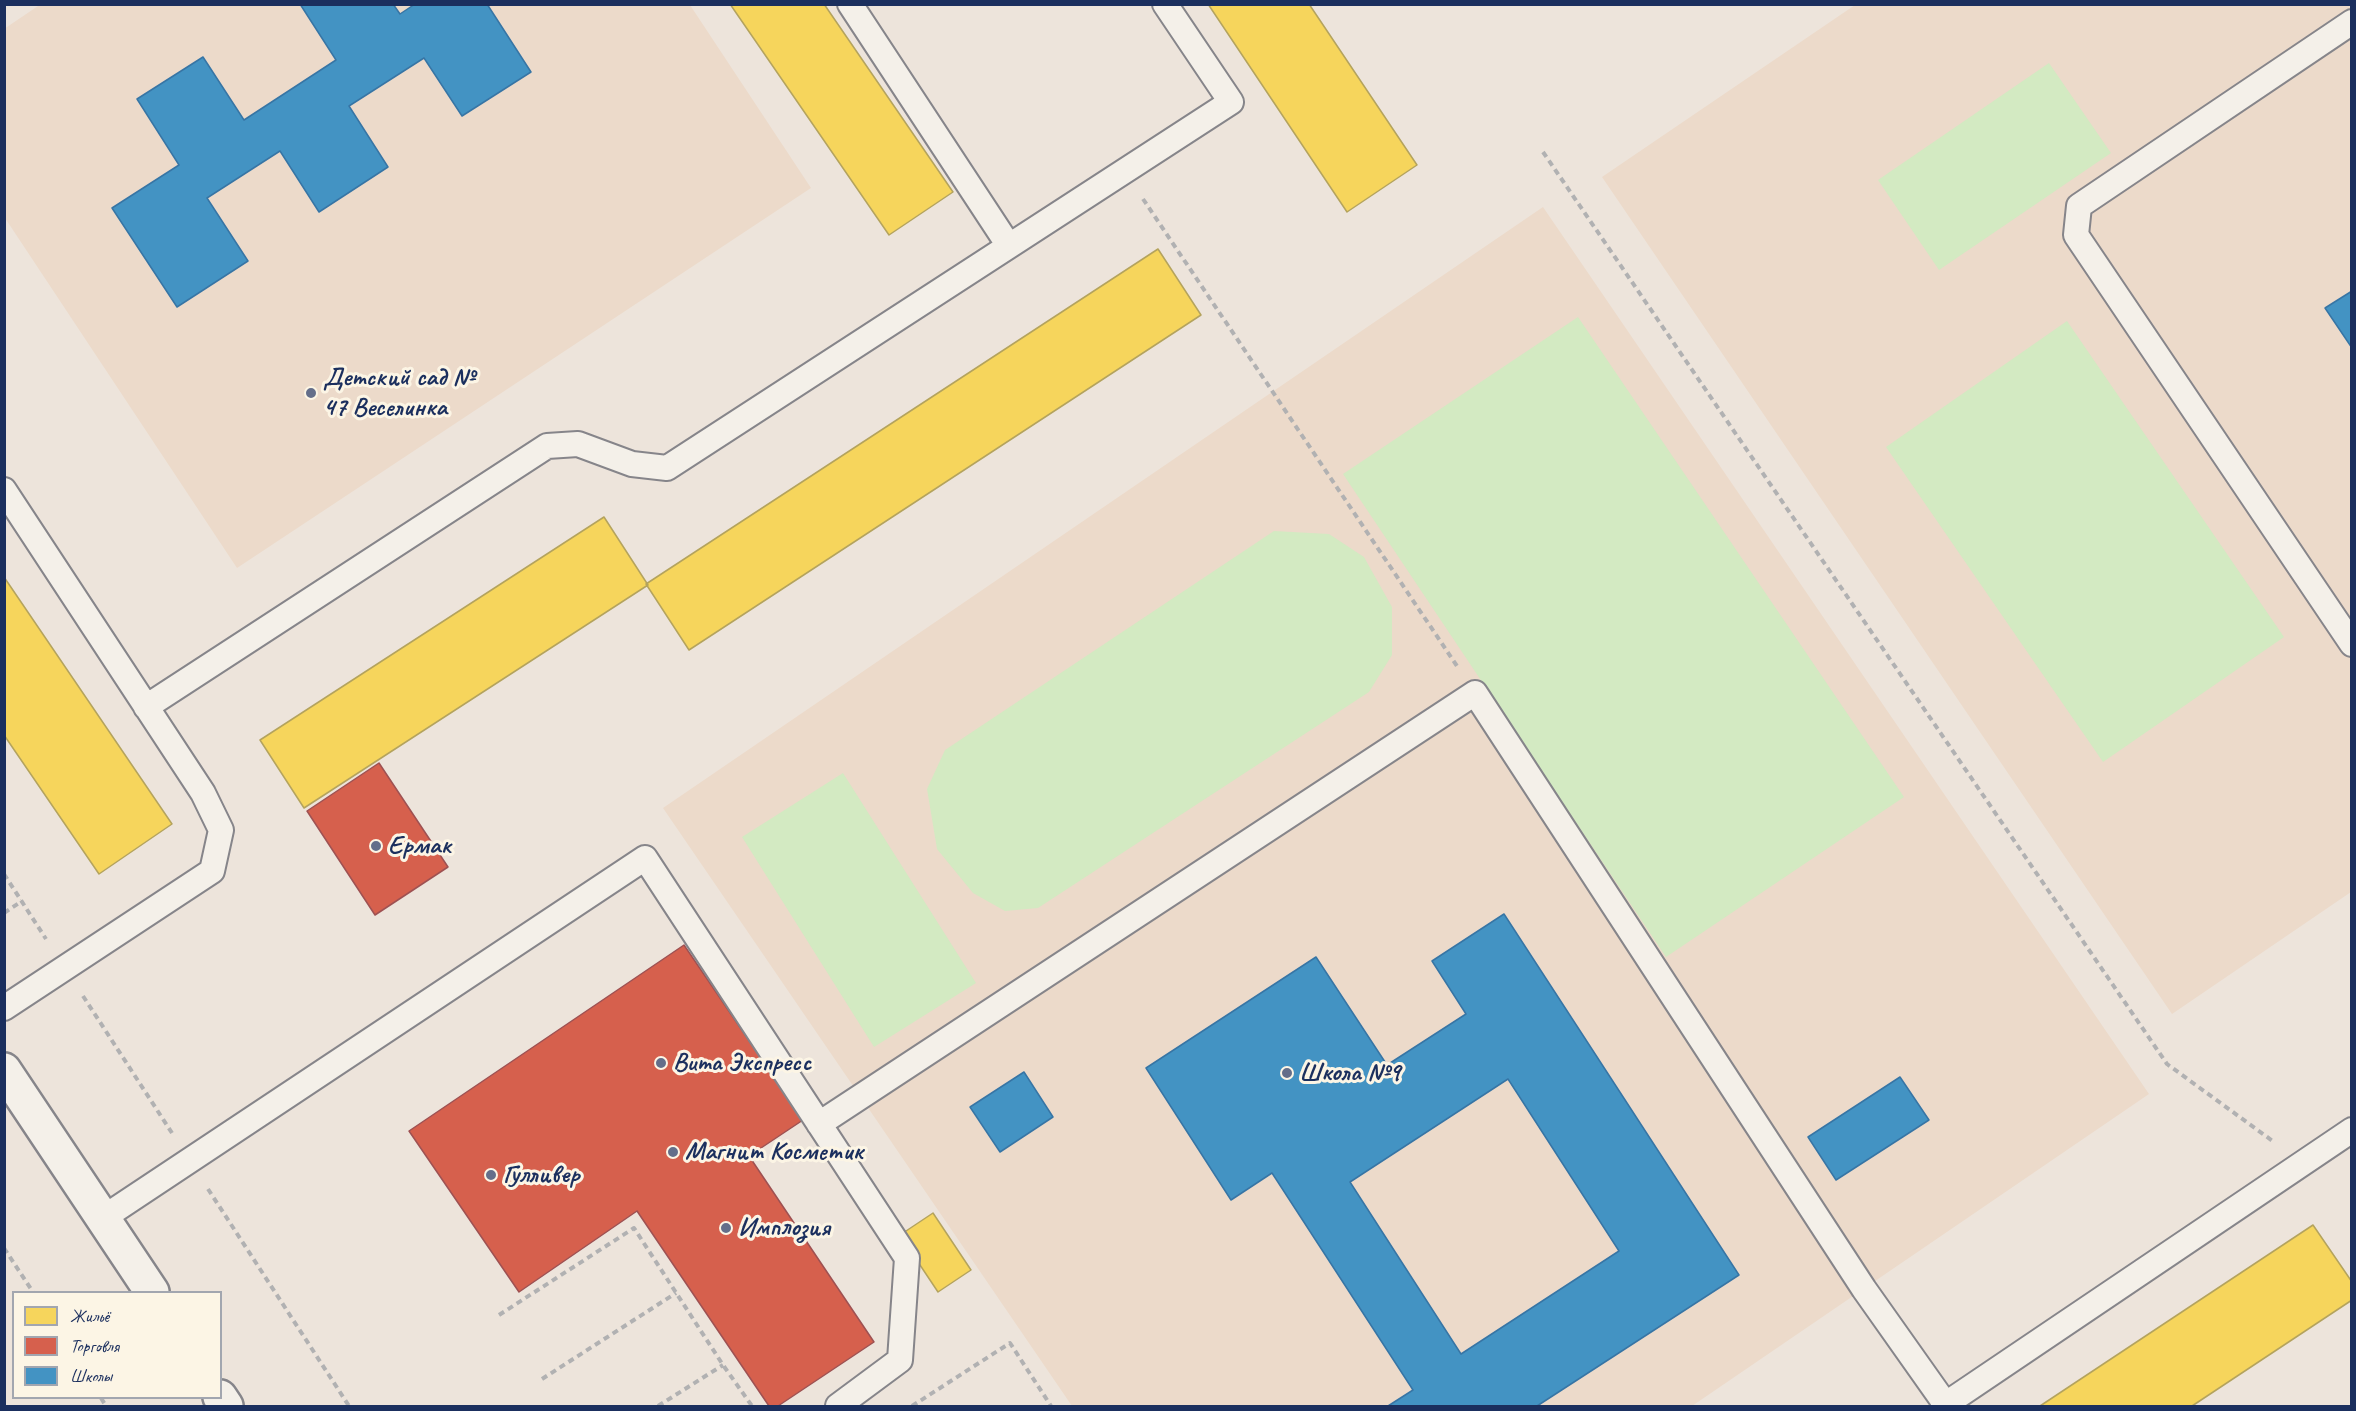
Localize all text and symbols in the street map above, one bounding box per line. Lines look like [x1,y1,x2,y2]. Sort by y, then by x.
place label: Детский сад № 47 Веселинка [323,362,474,424]
marker: Детский сад № 47 Веселинка [304,386,318,400]
place label: Ермак [388,830,451,862]
marker: Ермак [369,839,383,853]
place label: Вита Экспресс [673,1047,811,1079]
marker: Вита Экспресс [654,1056,668,1070]
place label: Школа №9 [1299,1057,1400,1089]
marker: Школа №9 [1280,1066,1294,1080]
place label: Магнит Косметик [685,1136,863,1168]
marker: Магнит Косметик [666,1145,680,1159]
place label: Гулливер [503,1159,579,1191]
marker: Гулливер [484,1168,498,1182]
place label: Имплозия [738,1212,830,1244]
marker: Имплозия [719,1221,733,1235]
legend [12,1291,222,1399]
text: Жильё [70,1305,109,1327]
text: Торговля [70,1335,119,1357]
text: Школы [70,1365,112,1387]

